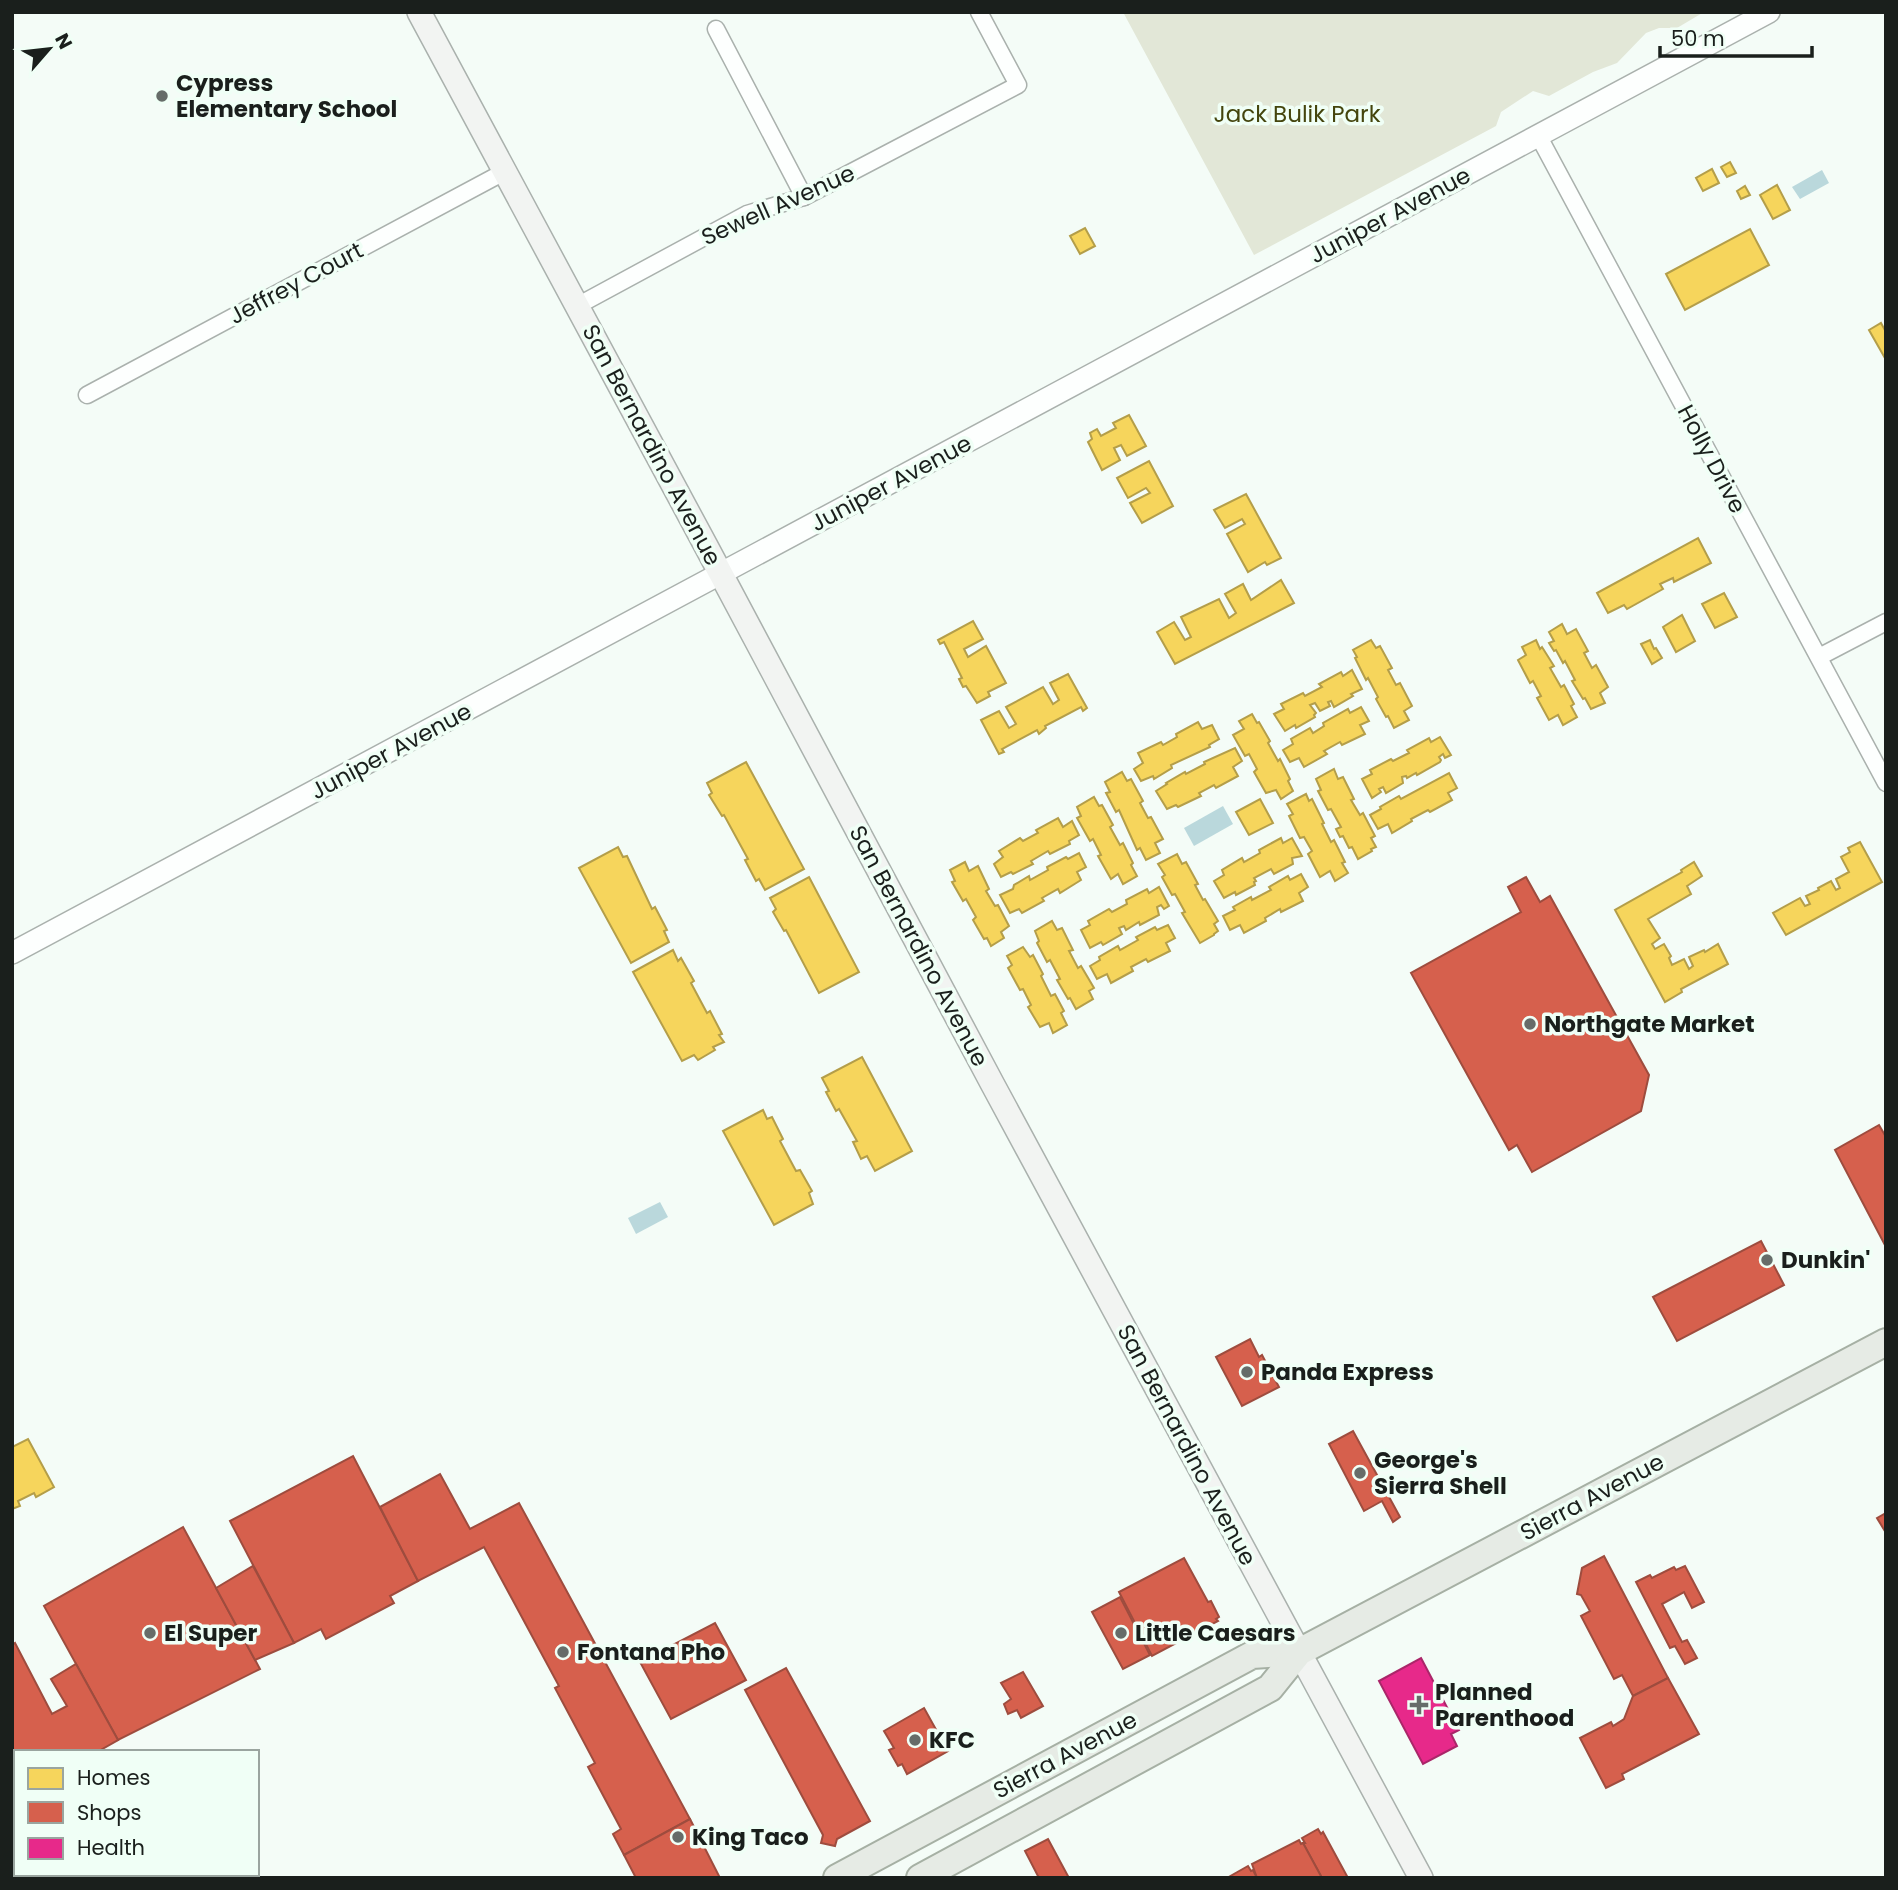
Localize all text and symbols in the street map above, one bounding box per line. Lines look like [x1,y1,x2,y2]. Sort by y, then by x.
north arrow [14,14,84,84]
scale bar [1660,14,1812,58]
text: 50 m [1671,24,1725,53]
text: N [48,29,79,54]
place label: Cypress Elementary School [176,67,397,125]
marker: Cypress Elementary School [154,88,170,104]
park label: Jack Bulik Park [1213,98,1381,130]
street label: Sewell Avenue [696,157,860,253]
street label: Juniper Avenue [1304,159,1476,271]
street label: Jeffrey Court [223,234,369,332]
street label: San Bernardino Avenue [575,319,729,571]
street label: Holly Drive [1670,399,1754,519]
street label: Juniper Avenue [805,427,977,539]
street label: Juniper Avenue [305,695,477,807]
street label: San Bernardino Avenue [842,820,996,1072]
place label: Northgate Market [1544,1008,1755,1040]
marker: Northgate Market [1522,1016,1538,1032]
place label: Dunkin' [1781,1244,1870,1276]
marker: Dunkin' [1759,1252,1775,1268]
street label: San Bernardino Avenue [1110,1319,1264,1571]
place label: Panda Express [1261,1356,1434,1388]
marker: Panda Express [1239,1364,1255,1380]
place label: George's Sierra Shell [1374,1444,1507,1502]
street label: Sierra Avenue [1514,1446,1670,1548]
marker: George's Sierra Shell [1352,1465,1368,1481]
place label: El Super [164,1617,258,1649]
place label: Little Caesars [1135,1617,1296,1649]
marker: El Super [142,1625,158,1641]
marker: Little Caesars [1113,1625,1129,1641]
place label: Fontana Pho [577,1636,725,1668]
marker: Fontana Pho [555,1644,571,1660]
place label: Planned Parenthood [1435,1676,1574,1734]
marker: Planned Parenthood [1409,1695,1429,1715]
street label: Sierra Avenue [987,1704,1143,1806]
place label: KFC [929,1724,975,1756]
marker: KFC [907,1732,923,1748]
legend [14,1750,259,1876]
text: Homes [77,1763,151,1792]
text: Shops [77,1798,141,1827]
place label: King Taco [692,1821,809,1853]
marker: King Taco [670,1829,686,1845]
text: Health [77,1833,145,1862]

